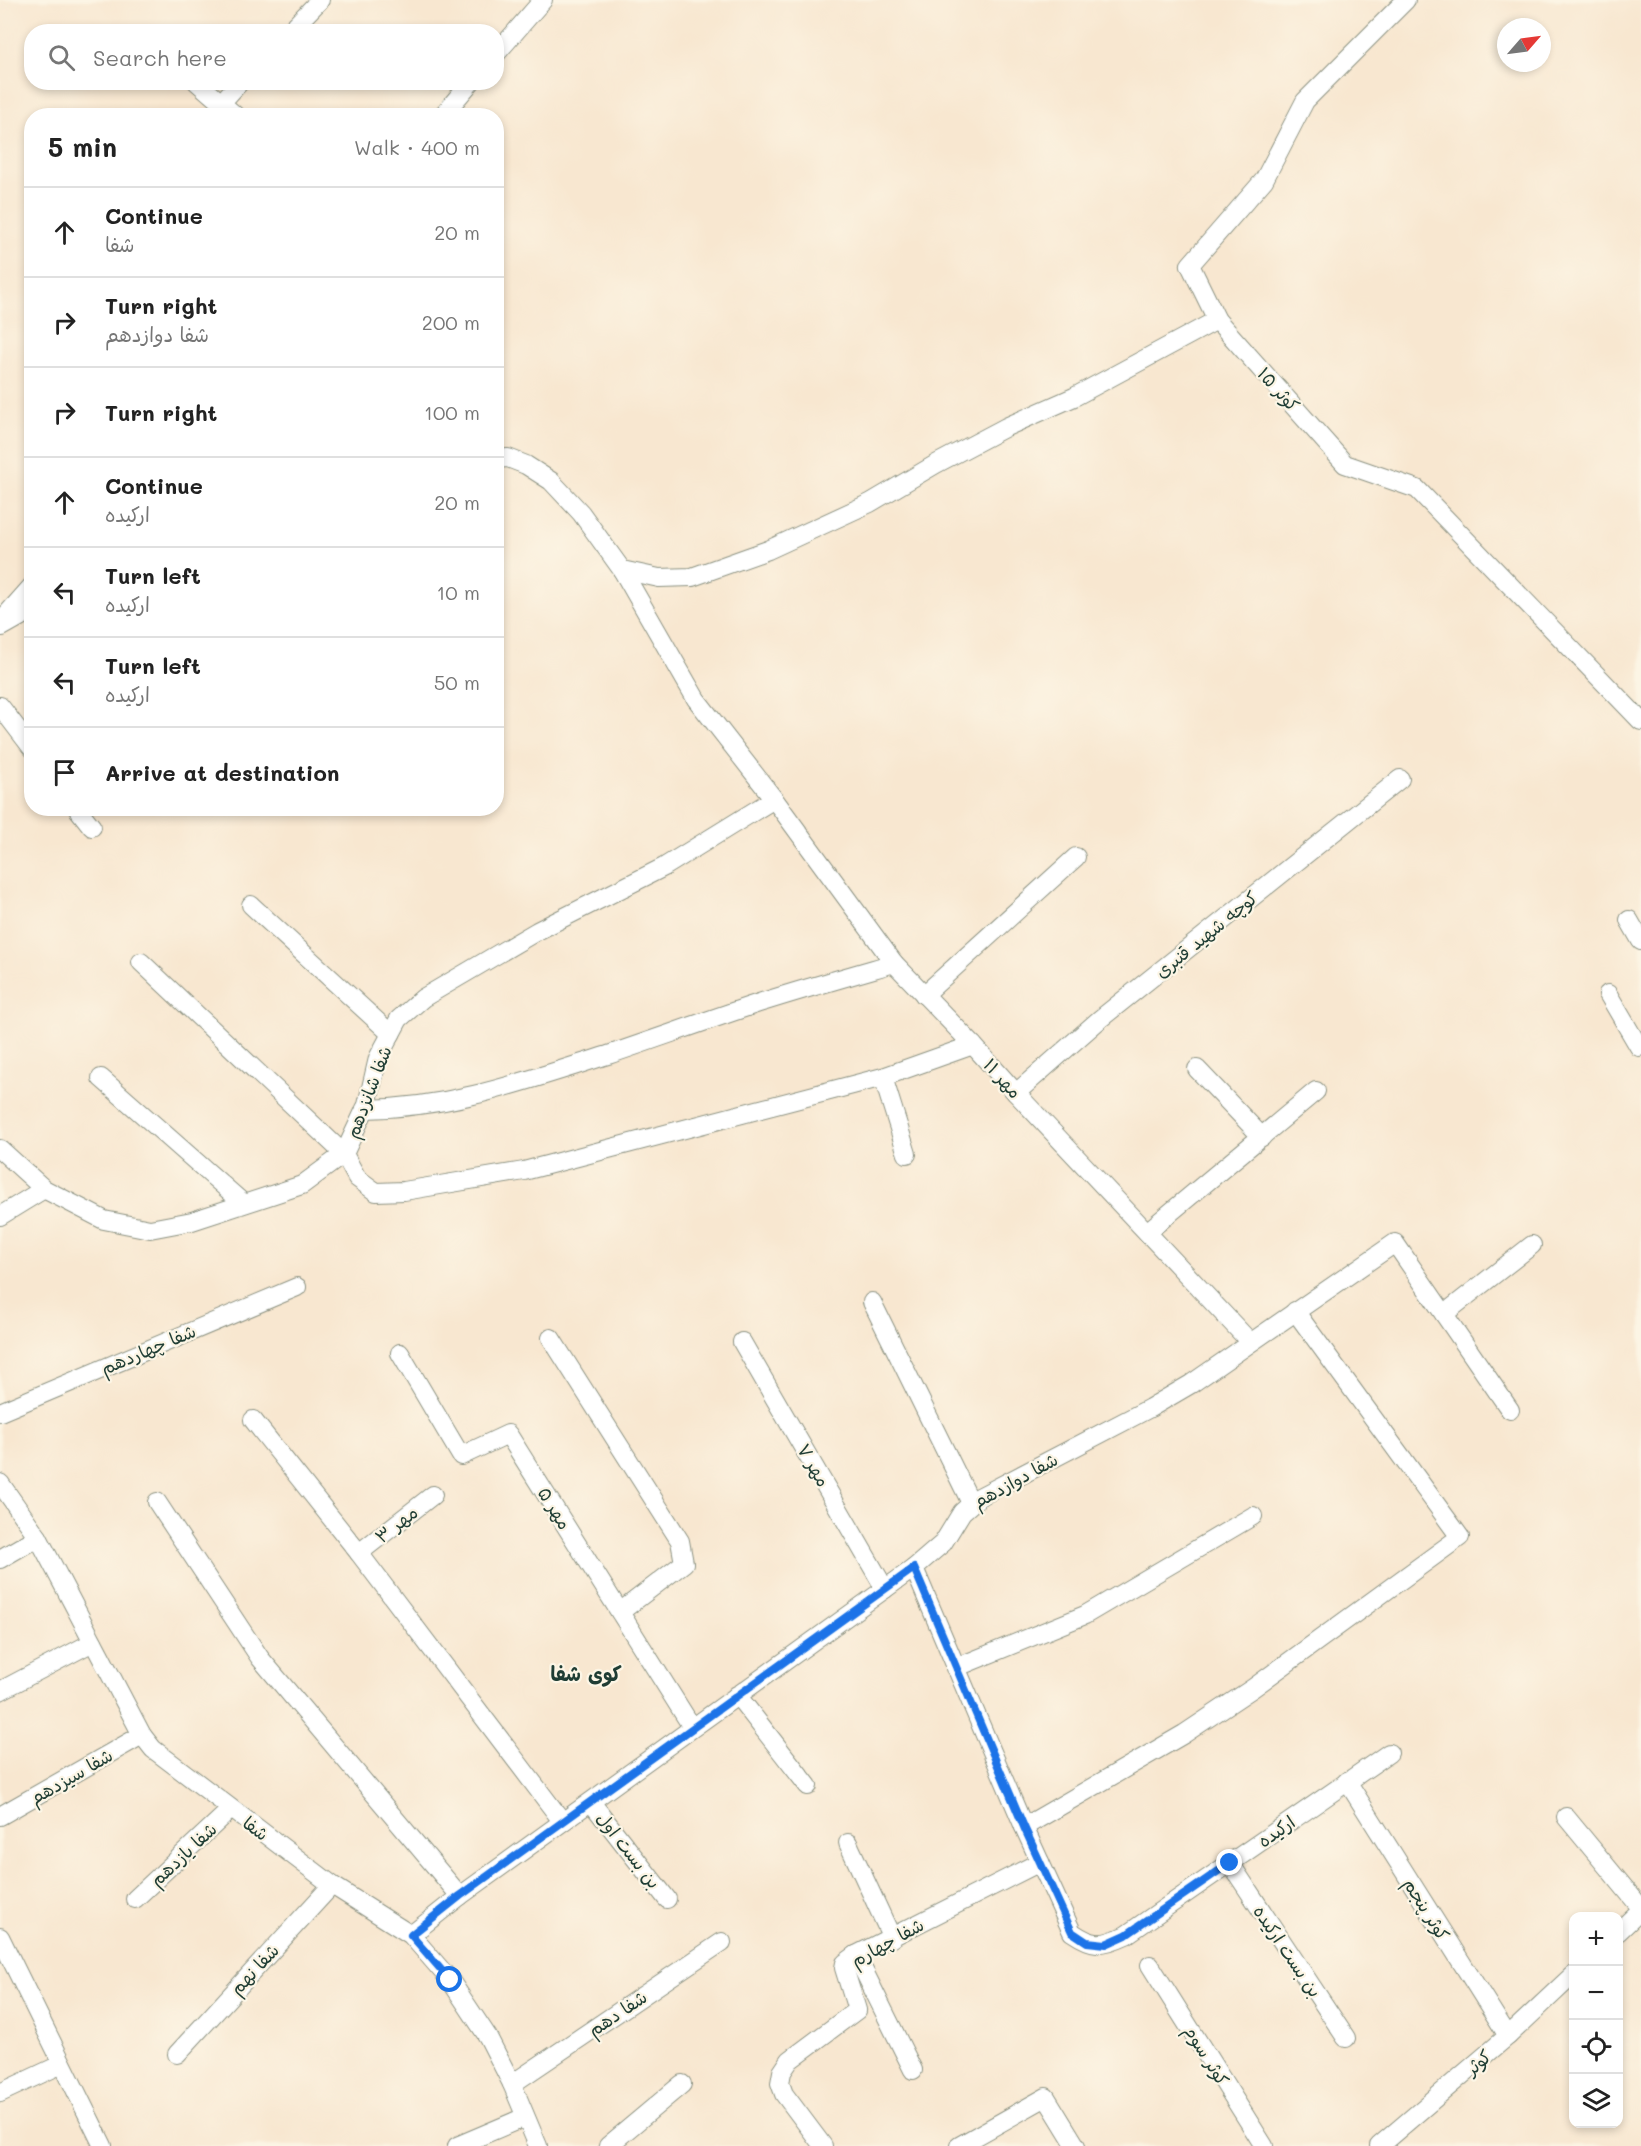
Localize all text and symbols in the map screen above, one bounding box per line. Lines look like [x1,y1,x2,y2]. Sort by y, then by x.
north arrow [1497,18,1551,72]
search box [24,24,504,90]
icon: search [45,41,78,74]
text: Search here [93,43,227,72]
text: 5 min [48,130,117,164]
text: Walk · 400 m [354,134,480,160]
text: Continue [105,201,203,230]
icon: ahead [48,216,81,249]
text: 20 m [434,219,480,245]
text: شفا [105,231,135,257]
text: Turn right [105,291,217,320]
icon: right [48,306,81,339]
text: 200 m [422,309,480,335]
text: شفا دوازدهم [105,321,209,347]
street label: کوثر ۱۵ [1253,362,1306,417]
icon: right [48,396,81,429]
text: Turn right [105,398,217,427]
text: 100 m [424,399,480,425]
text: Continue [105,471,203,500]
icon: ahead [48,486,81,519]
text: 20 m [434,489,480,515]
text: ارکیده [105,501,150,527]
text: Turn left [105,561,201,590]
icon: left [48,576,81,609]
text: 10 m [436,579,480,605]
text: ارکیده [105,591,150,617]
text: Turn left [105,651,201,680]
icon: left [48,666,81,699]
text: 50 m [434,669,480,695]
text: ارکیده [105,681,150,707]
icon: arrive [48,756,81,789]
text: Arrive at destination [105,758,340,787]
street label: کوچه شهید قنبری [1150,885,1263,984]
street label: شفا شانزدهم [339,1042,399,1143]
street label: مهر ۱۱ [979,1053,1027,1103]
street label: شفا چهاردهم [97,1318,200,1383]
street label: مهر ۷ [792,1439,836,1491]
street label: شفا دوازدهم [968,1447,1063,1516]
street label: مهر ۵ [533,1482,577,1534]
street label: مهر ۳ [370,1500,422,1548]
district label: کوی شفا [550,1660,622,1687]
street label: شفا سیزدهم [25,1743,118,1812]
street label: بن بست اول [592,1807,666,1893]
street label: شفا [238,1810,274,1846]
street label: ارکیده [1253,1810,1299,1852]
street label: شفا یازدهم [144,1817,224,1893]
route end [1216,1849,1242,1875]
street label: کوثر پنجم [1396,1873,1456,1947]
street label: بن بست ارکیده [1248,1900,1328,2002]
street label: شفا چهارم [846,1912,929,1974]
map controls [1569,1912,1623,2128]
button: + [1569,1912,1623,1966]
street label: شفا نهم [224,1938,286,2002]
route start [436,1966,462,1992]
button: − [1569,1966,1623,2020]
street label: شفا دهم [583,1984,653,2044]
street label: کوثر سوم [1176,2020,1235,2092]
button: locate [1569,2020,1623,2074]
street label: کوثر [1458,2044,1496,2081]
button: layers [1569,2074,1623,2128]

